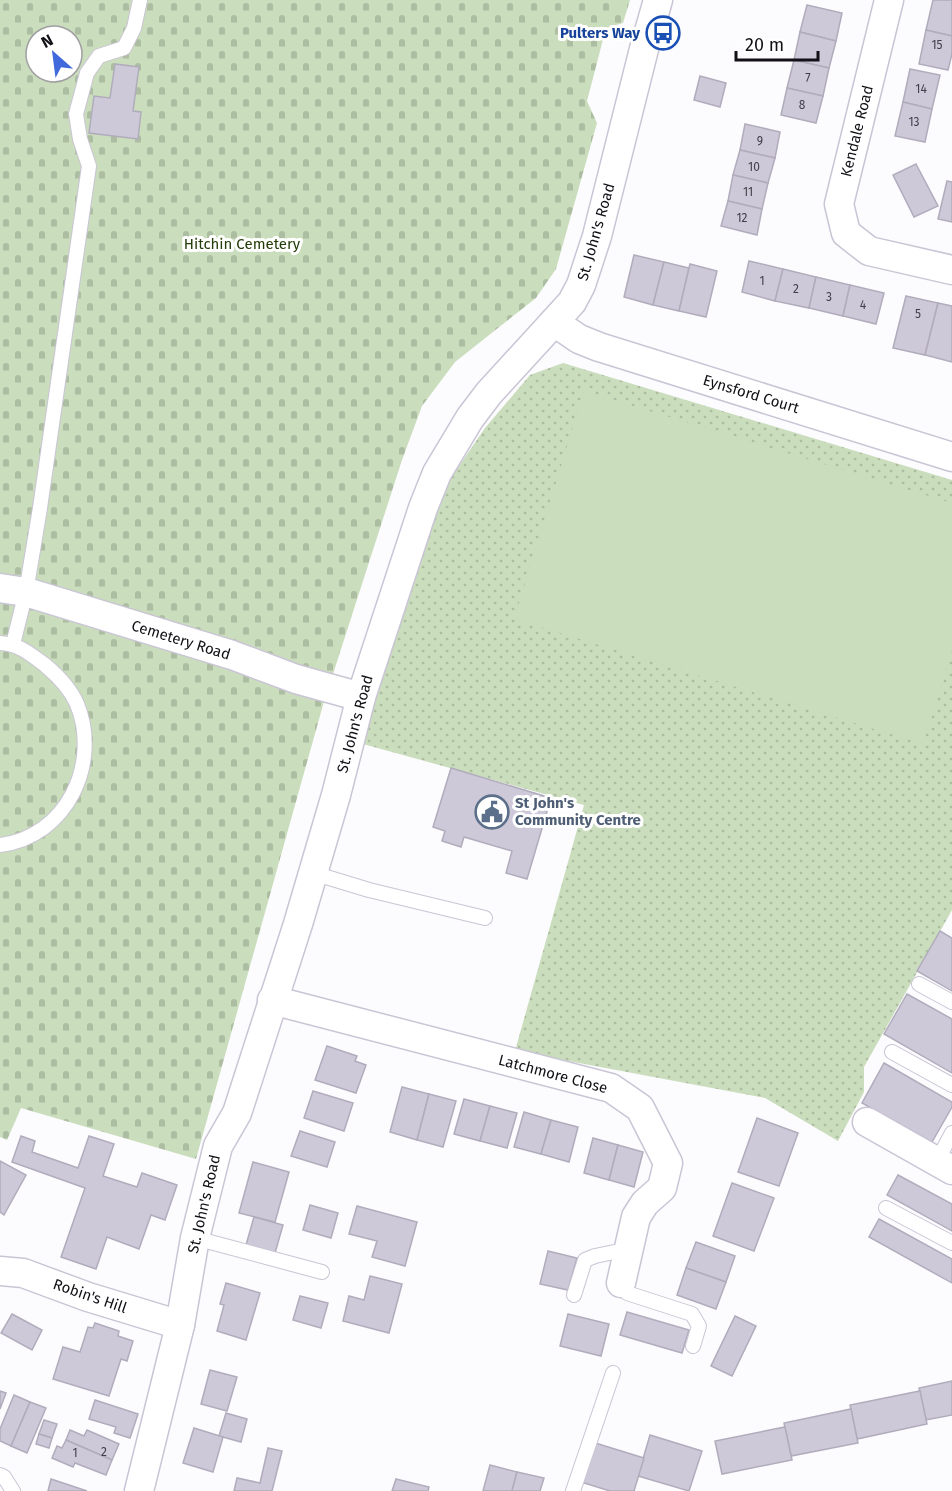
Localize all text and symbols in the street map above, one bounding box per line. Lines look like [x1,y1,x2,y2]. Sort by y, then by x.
bus stop icon: Pulters Way [645,15,681,51]
north arrow [24,24,84,84]
place label: Pulters Way [560,24,640,42]
scale bar [736,24,818,62]
text: N [38,30,56,52]
text: 20 m [745,34,784,56]
house number: 15 [931,38,943,52]
house number: 7 [805,71,811,85]
house number: 14 [915,82,927,96]
street label: Kendale Road [837,83,877,179]
house number: 8 [799,98,806,112]
house number: 13 [908,115,920,129]
house number: 9 [757,134,763,148]
house number: 10 [748,160,760,174]
street label: St. John's Road [573,181,619,283]
house number: 11 [743,185,753,199]
house number: 12 [736,211,748,225]
park label: Hitchin Cemetery [184,235,301,253]
house number: 1 [759,274,765,288]
house number: 2 [793,282,799,296]
house number: 3 [826,290,832,304]
house number: 4 [860,298,867,312]
house number: 5 [915,307,921,321]
street label: Eynsford Court [701,371,802,417]
street label: Cemetery Road [129,616,233,664]
street label: St. John's Road [333,673,377,775]
public building icon: St John's Community Centre [474,794,510,830]
place label: St John's Community Centre [515,794,641,829]
street label: Latchmore Close [496,1051,610,1097]
street label: St. John's Road [184,1153,224,1255]
street label: Robin's Hill [51,1275,130,1317]
house number: 2 [101,1445,107,1459]
house number: 1 [72,1446,78,1460]

